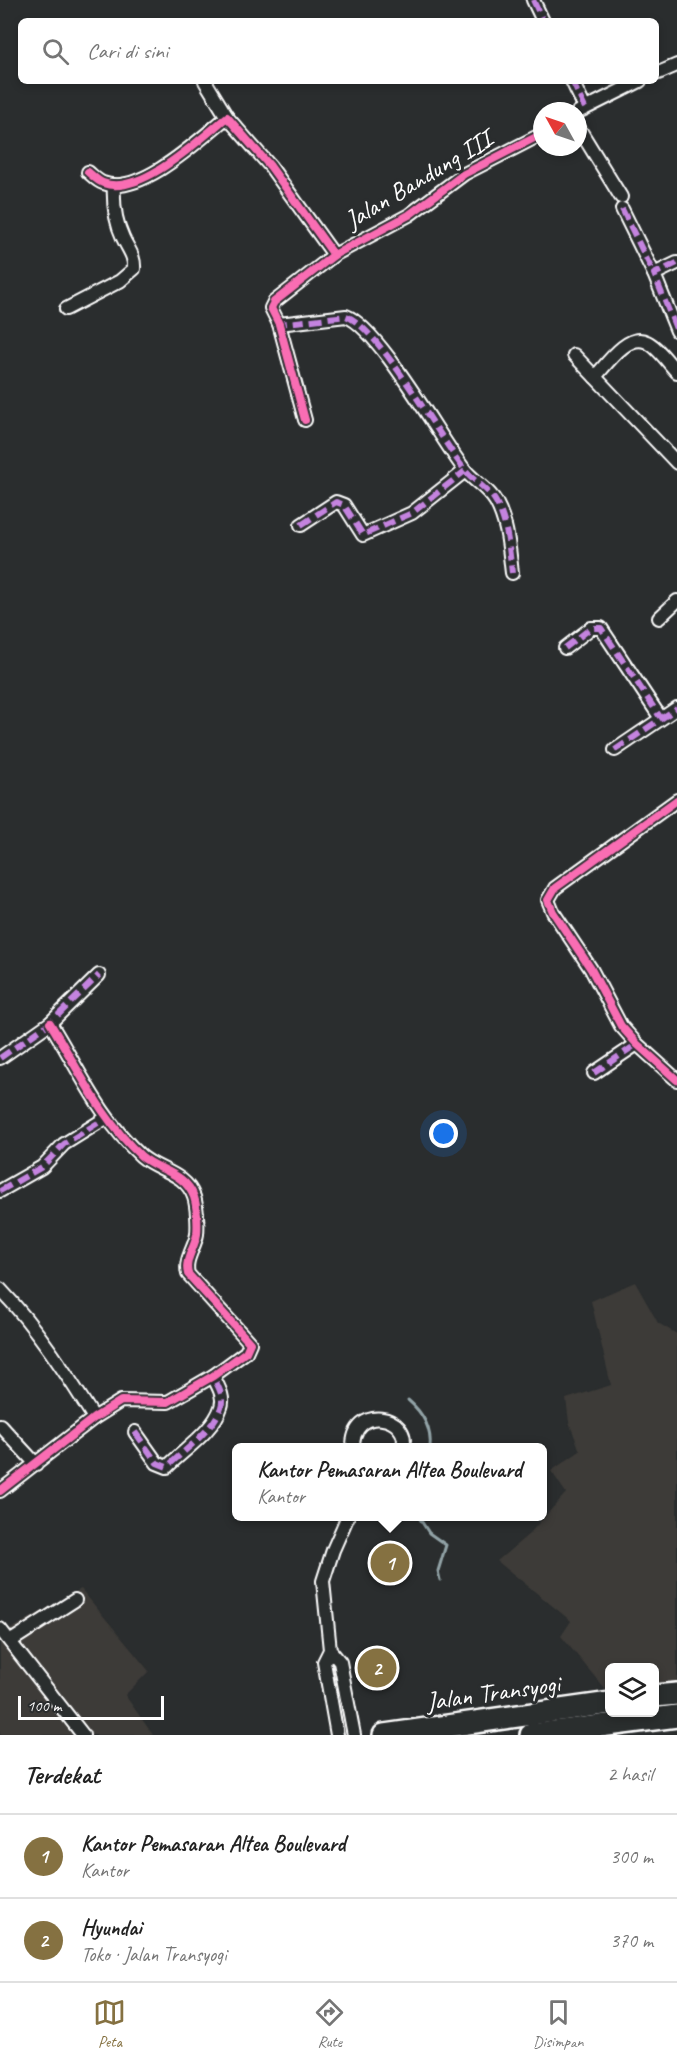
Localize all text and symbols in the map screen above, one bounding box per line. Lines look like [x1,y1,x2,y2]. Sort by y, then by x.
search box [18,18,659,84]
icon: search [39,35,72,68]
text: Cari di sini [87,37,168,65]
north arrow [533,102,587,156]
street label: Jalan Bandung III [337,120,503,237]
your location [429,1119,458,1148]
popup [232,1443,547,1521]
text: Kantor Pemasaran Altea Boulevard [257,1456,522,1484]
text: Kantor [257,1484,305,1509]
pin: 1 [370,1540,410,1586]
pin: 2 [358,1646,397,1690]
map controls [605,1663,659,1717]
button: layers [605,1663,659,1717]
street label: Jalan Transyogi [422,1666,565,1718]
scale bar [18,1693,164,1720]
text: 100 m [27,1696,61,1716]
text: Terdekat [24,1758,100,1791]
text: 2 hasil [607,1762,653,1787]
text: Kantor Pemasaran Altea Boulevard [81,1830,345,1858]
text: 1 [39,1844,48,1869]
text: 300 m [610,1844,653,1869]
text: Kantor [81,1858,129,1883]
text: Hyundai [81,1914,142,1942]
text: 2 [39,1928,48,1953]
text: 370 m [610,1928,653,1953]
text: Toko · Jalan Transyogi [81,1942,227,1967]
tab: Peta [93,1996,126,2052]
tab: Rute [313,1996,346,2052]
tab: Disimpan [533,1996,584,2052]

